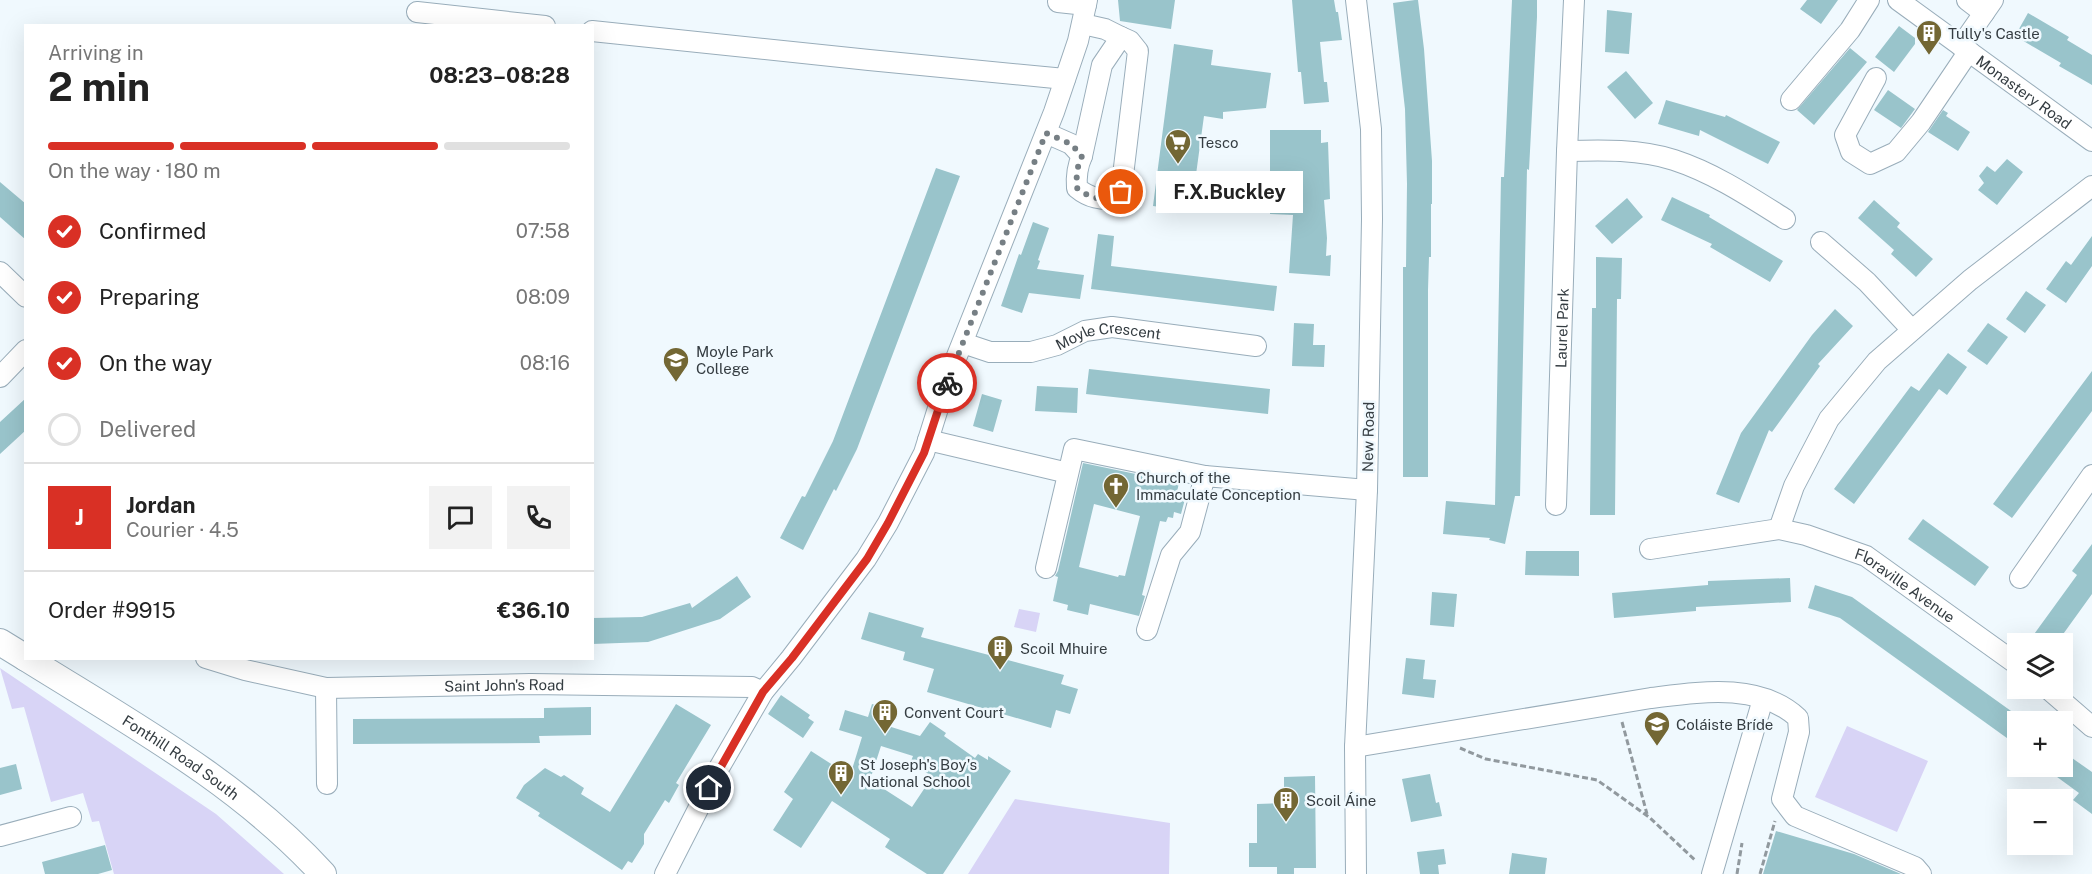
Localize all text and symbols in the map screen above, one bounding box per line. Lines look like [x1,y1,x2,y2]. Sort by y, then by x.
building icon: Tully's Castle [1914,18,1944,56]
place label: Tully's Castle [1948,25,2040,42]
text: Arriving in [48,41,143,65]
street label: Monastery Road [1973,52,2075,132]
text: 08:23–08:28 [429,62,570,88]
text: 2 min [48,64,150,110]
supermarket icon: Tesco [1163,127,1193,165]
place label: Tesco [1198,134,1239,151]
text: On the way · 180 m [48,159,220,183]
pin [1095,166,1146,217]
callout: F.X.Buckley [1157,171,1304,213]
icon: bag [1104,175,1137,208]
text: F.X.Buckley [1173,180,1286,204]
icon: check [48,215,81,248]
text: Confirmed [99,218,206,244]
text: 07:58 [516,219,570,243]
icon: check [48,281,81,314]
text: Preparing [99,284,200,310]
text: 08:09 [516,285,570,309]
street label: Laurel Park [1552,288,1571,368]
street label: Moyle Crescent [1053,318,1162,353]
place label: Moyle Park College [696,343,774,377]
school or university icon: Moyle Park College [661,345,691,383]
icon: check [48,347,81,380]
text: On the way [99,350,212,376]
text: 08:16 [520,351,570,375]
courier [917,353,977,413]
icon: bike [931,367,964,400]
street label: New Road [1359,402,1377,472]
text: Delivered [99,416,196,442]
place label: Church of the Immaculate Conception [1136,469,1301,503]
church icon: Church of the Immaculate Conception [1101,471,1131,509]
button: chat [429,486,492,549]
button: phone [507,486,570,549]
text: Jordan [126,492,195,518]
text: J [75,504,84,530]
text: Courier · 4.5 [126,518,239,542]
street label: Floraville Avenue [1853,544,1958,626]
text: Order #9915 [48,597,176,623]
text: €36.10 [497,597,570,623]
building icon: Scoil Mhuire [985,633,1015,671]
map controls [2007,633,2073,855]
button: layers [2007,633,2073,699]
place label: Scoil Mhuire [1020,640,1107,657]
street label: Saint John's Road [444,675,564,694]
building icon: Convent Court [870,697,900,735]
place label: Convent Court [904,704,1004,721]
school or university icon: Coláiste Bríde [1642,709,1672,747]
street label: Fonthill Road South [120,711,243,803]
button: + [2007,711,2073,777]
place label: Coláiste Bríde [1676,716,1773,733]
place label: St Joseph's Boy's National School [860,756,977,790]
building icon: St Joseph's Boy's National School [826,758,856,796]
pin [683,762,734,813]
icon: home [692,771,725,804]
building icon: Scoil Áine [1271,785,1301,823]
button: − [2007,789,2073,855]
place label: Scoil Áine [1306,792,1376,809]

